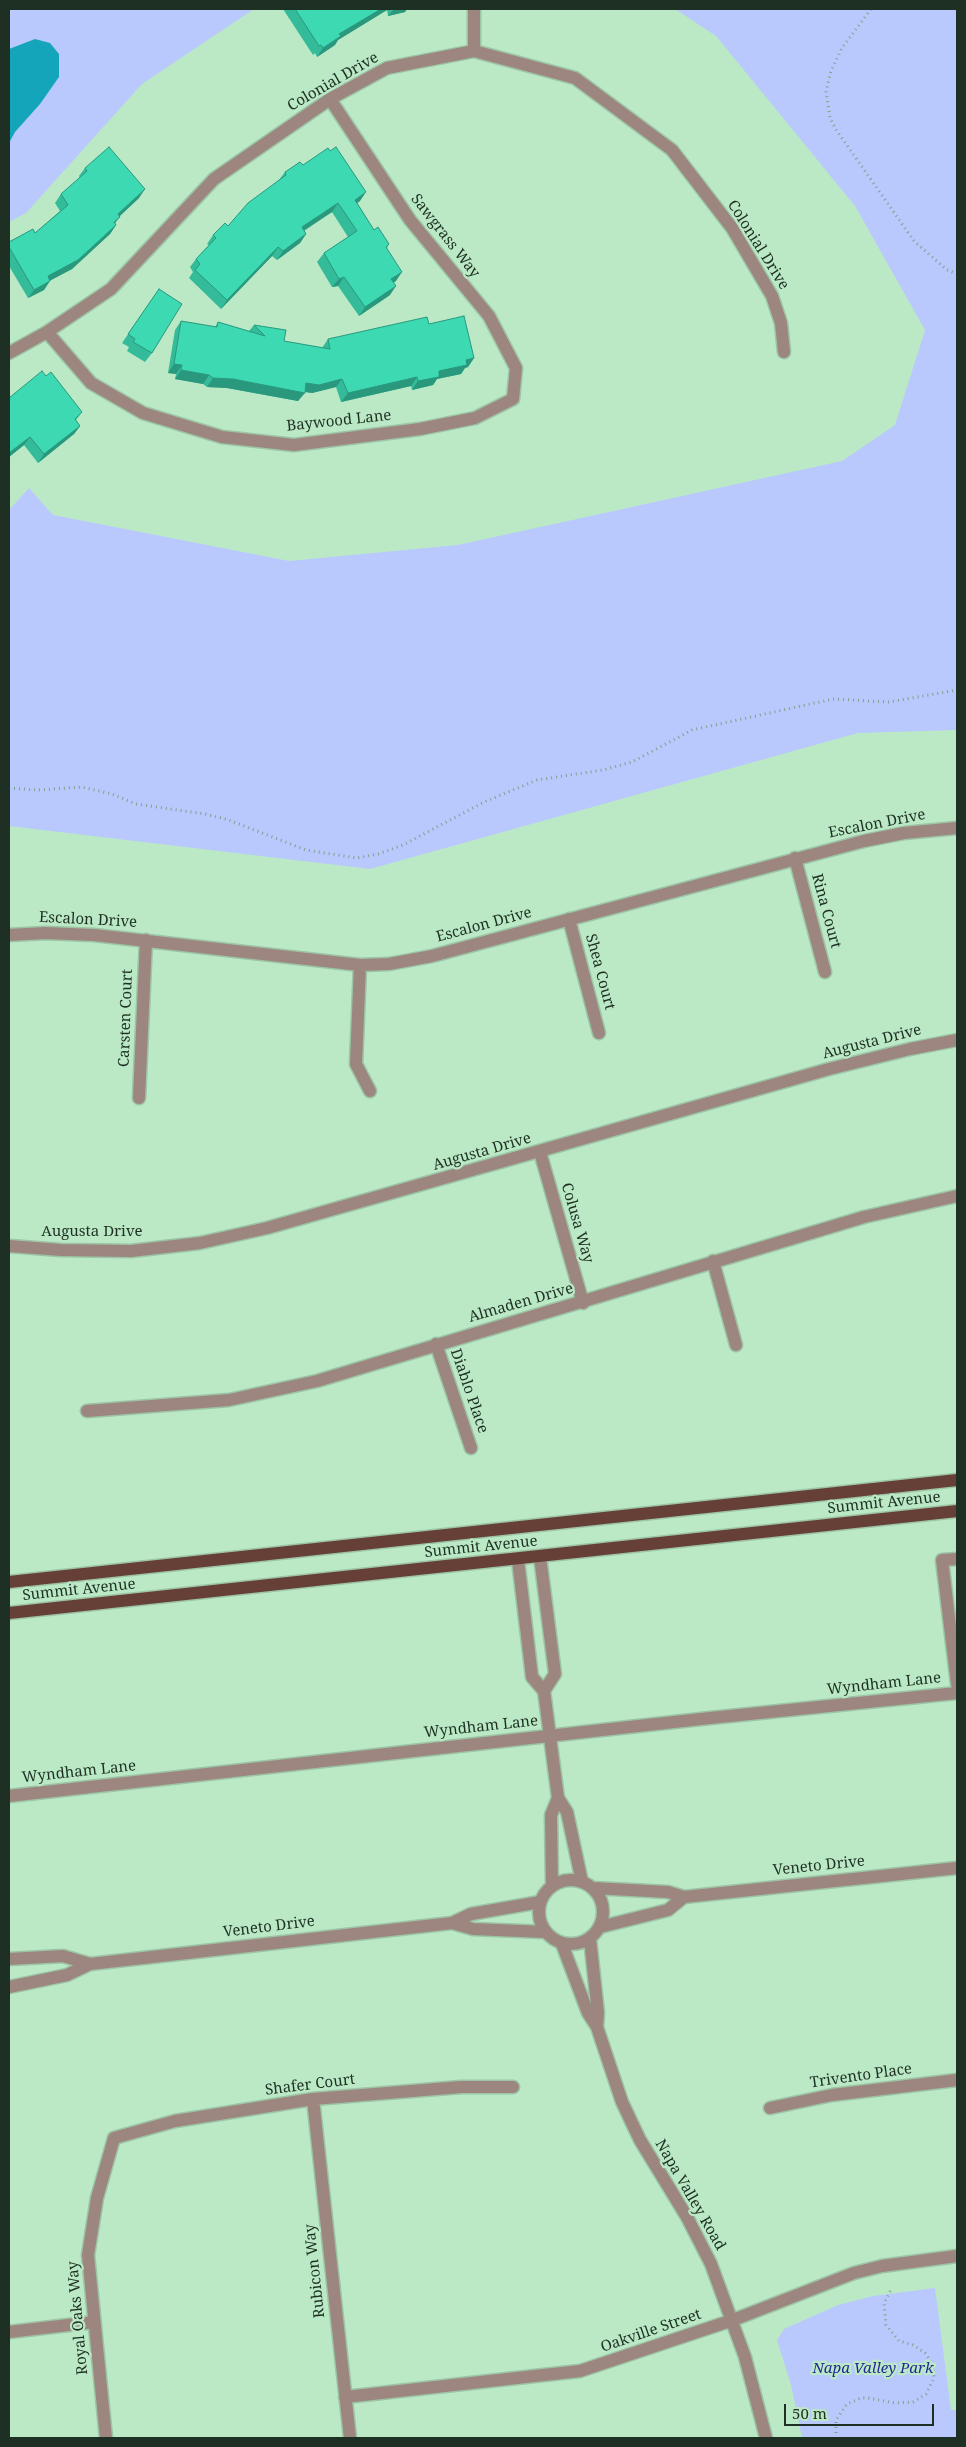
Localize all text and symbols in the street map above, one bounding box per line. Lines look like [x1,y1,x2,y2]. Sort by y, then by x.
street label: Colonial Drive [284,49,382,115]
street label: Sawgrass Way [407,190,483,282]
street label: Colonial Drive [723,197,793,293]
street label: Baywood Lane [286,407,392,435]
street label: Escalon Drive [827,806,927,842]
street label: Rina Court [807,872,845,950]
street label: Escalon Drive [434,904,534,946]
street label: Escalon Drive [38,908,138,932]
street label: Shea Court [581,932,619,1012]
street label: Carsten Court [115,969,137,1067]
street label: Augusta Drive [821,1021,923,1063]
street label: Augusta Drive [431,1129,533,1175]
street label: Colusa Way [557,1181,597,1265]
street label: Augusta Drive [41,1223,143,1241]
street label: Almaden Drive [467,1279,575,1327]
street label: Diablo Place [446,1346,492,1436]
street label: Summit Avenue [827,1488,941,1518]
street label: Summit Avenue [424,1532,538,1562]
street label: Summit Avenue [22,1575,136,1605]
street label: Wyndham Lane [826,1669,942,1699]
street label: Wyndham Lane [423,1712,539,1742]
street label: Wyndham Lane [21,1757,137,1787]
street label: Veneto Drive [772,1852,866,1880]
street label: Veneto Drive [222,1912,316,1942]
street label: Trivento Place [809,2060,913,2092]
street label: Shafer Court [264,2071,356,2099]
street label: Napa Valley Road [651,2136,729,2254]
street label: Rubicon Way [301,2223,329,2319]
street label: Royal Oaks Way [64,2260,92,2376]
street label: Oakville Street [598,2305,704,2357]
park label: Napa Valley Park [812,2360,934,2378]
scale bar [786,2394,936,2426]
text: 50 m [792,2403,827,2423]

